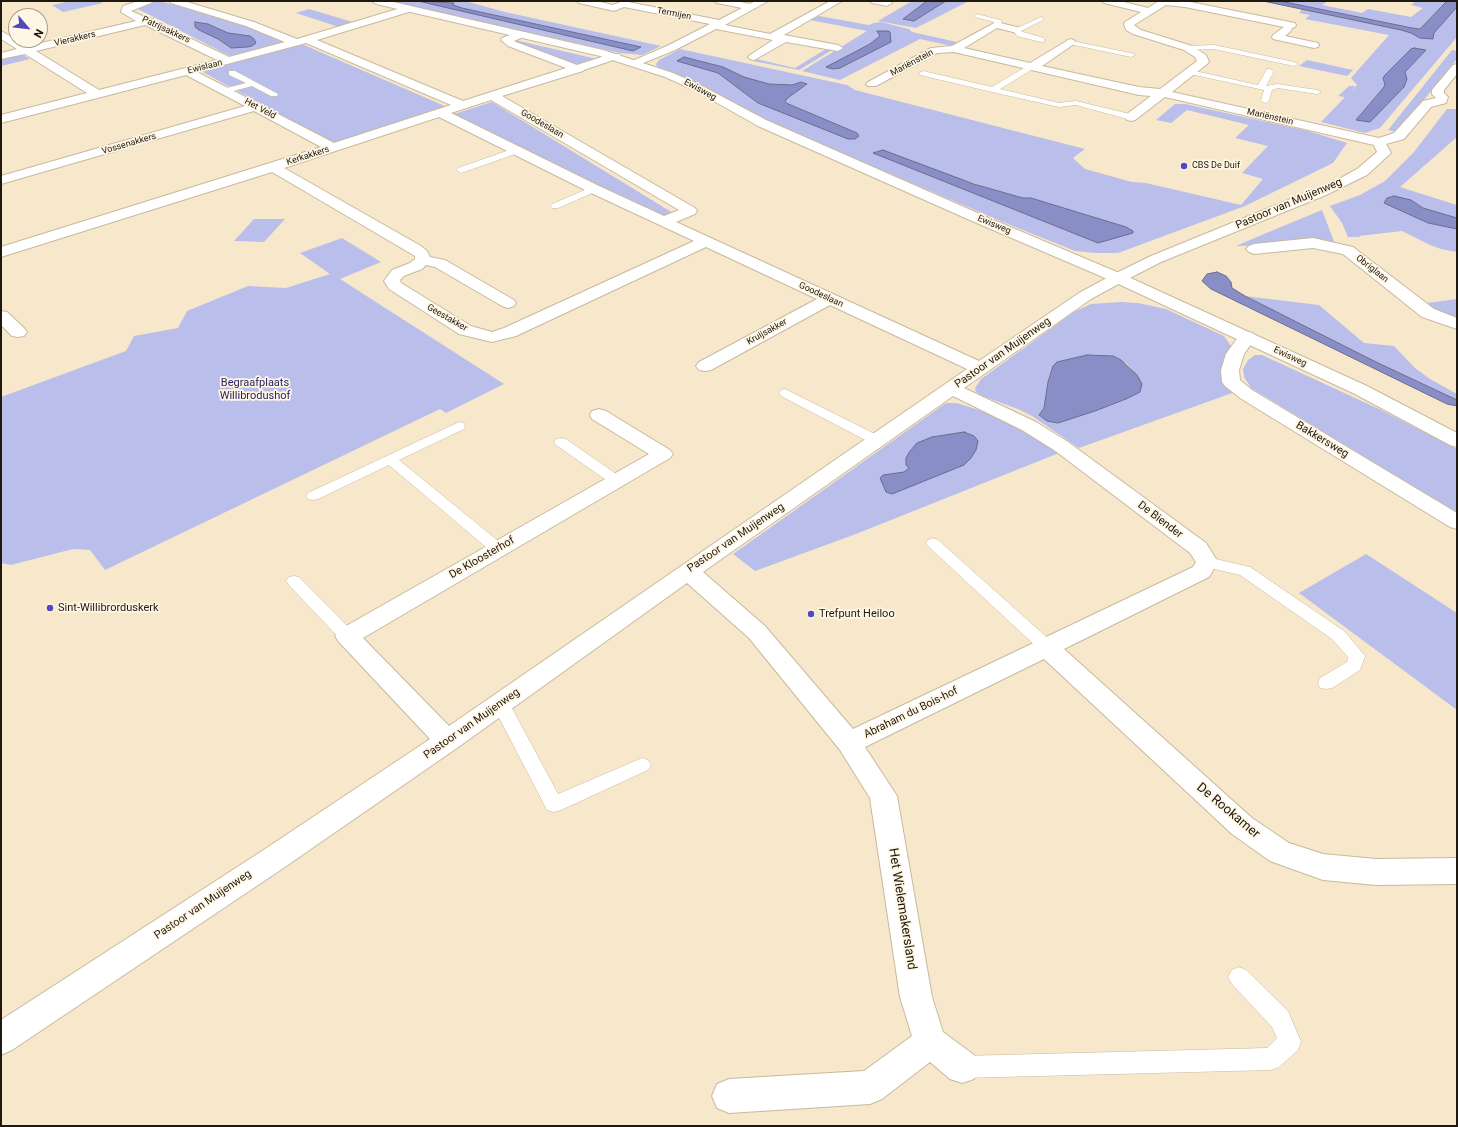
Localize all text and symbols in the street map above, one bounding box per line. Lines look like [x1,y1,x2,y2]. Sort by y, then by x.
street label: Termijen [656,5,692,23]
north arrow [8,8,48,48]
street label: Patrijsakkers [140,14,192,46]
text: N [31,27,46,40]
street label: Vierakkers [53,29,97,49]
street label: Mariënstein [889,47,935,79]
street label: Ewislaan [186,57,224,77]
street label: Ewisweg [682,77,718,103]
street label: Het Veld [242,96,278,122]
street label: Mariënstein [1246,106,1294,128]
street label: Goodeslaan [519,107,565,141]
street label: Vossenakkers [101,131,157,157]
street label: Kerkakkers [285,144,331,168]
marker: CBS De Duif [1179,161,1189,171]
place label: CBS De Duif [1192,161,1240,171]
street label: Pastoor van Muijenweg [1234,176,1344,232]
street label: Ewisweg [976,213,1012,237]
street label: Obriglaan [1354,253,1390,285]
street label: Goodeslaan [797,280,845,310]
street label: Geestakker [425,302,469,334]
street label: Pastoor van Muijenweg [952,315,1054,391]
street label: Kruijsakker [745,317,789,347]
street label: Ewisweg [1272,345,1308,369]
park label: Begraafplaats Willibrodushof [220,376,290,402]
street label: Bakkersweg [1293,419,1351,461]
street label: De Biender [1135,499,1185,541]
street label: Pastoor van Muijenweg [685,501,787,575]
street label: De Kloosterhof [447,534,517,582]
place label: Sint-Willibrorduskerk [58,601,159,615]
marker: Sint-Willibrorduskerk [45,603,55,613]
place label: Trefpunt Heiloo [819,607,895,621]
marker: Trefpunt Heiloo [806,609,816,619]
street label: Abraham du Bois-hof [862,685,960,741]
street label: Pastoor van Muijenweg [421,686,523,762]
street label: De Rookamer [1193,780,1263,842]
street label: Het Wielemakersland [885,847,919,971]
street label: Pastoor van Muijenweg [152,868,254,942]

